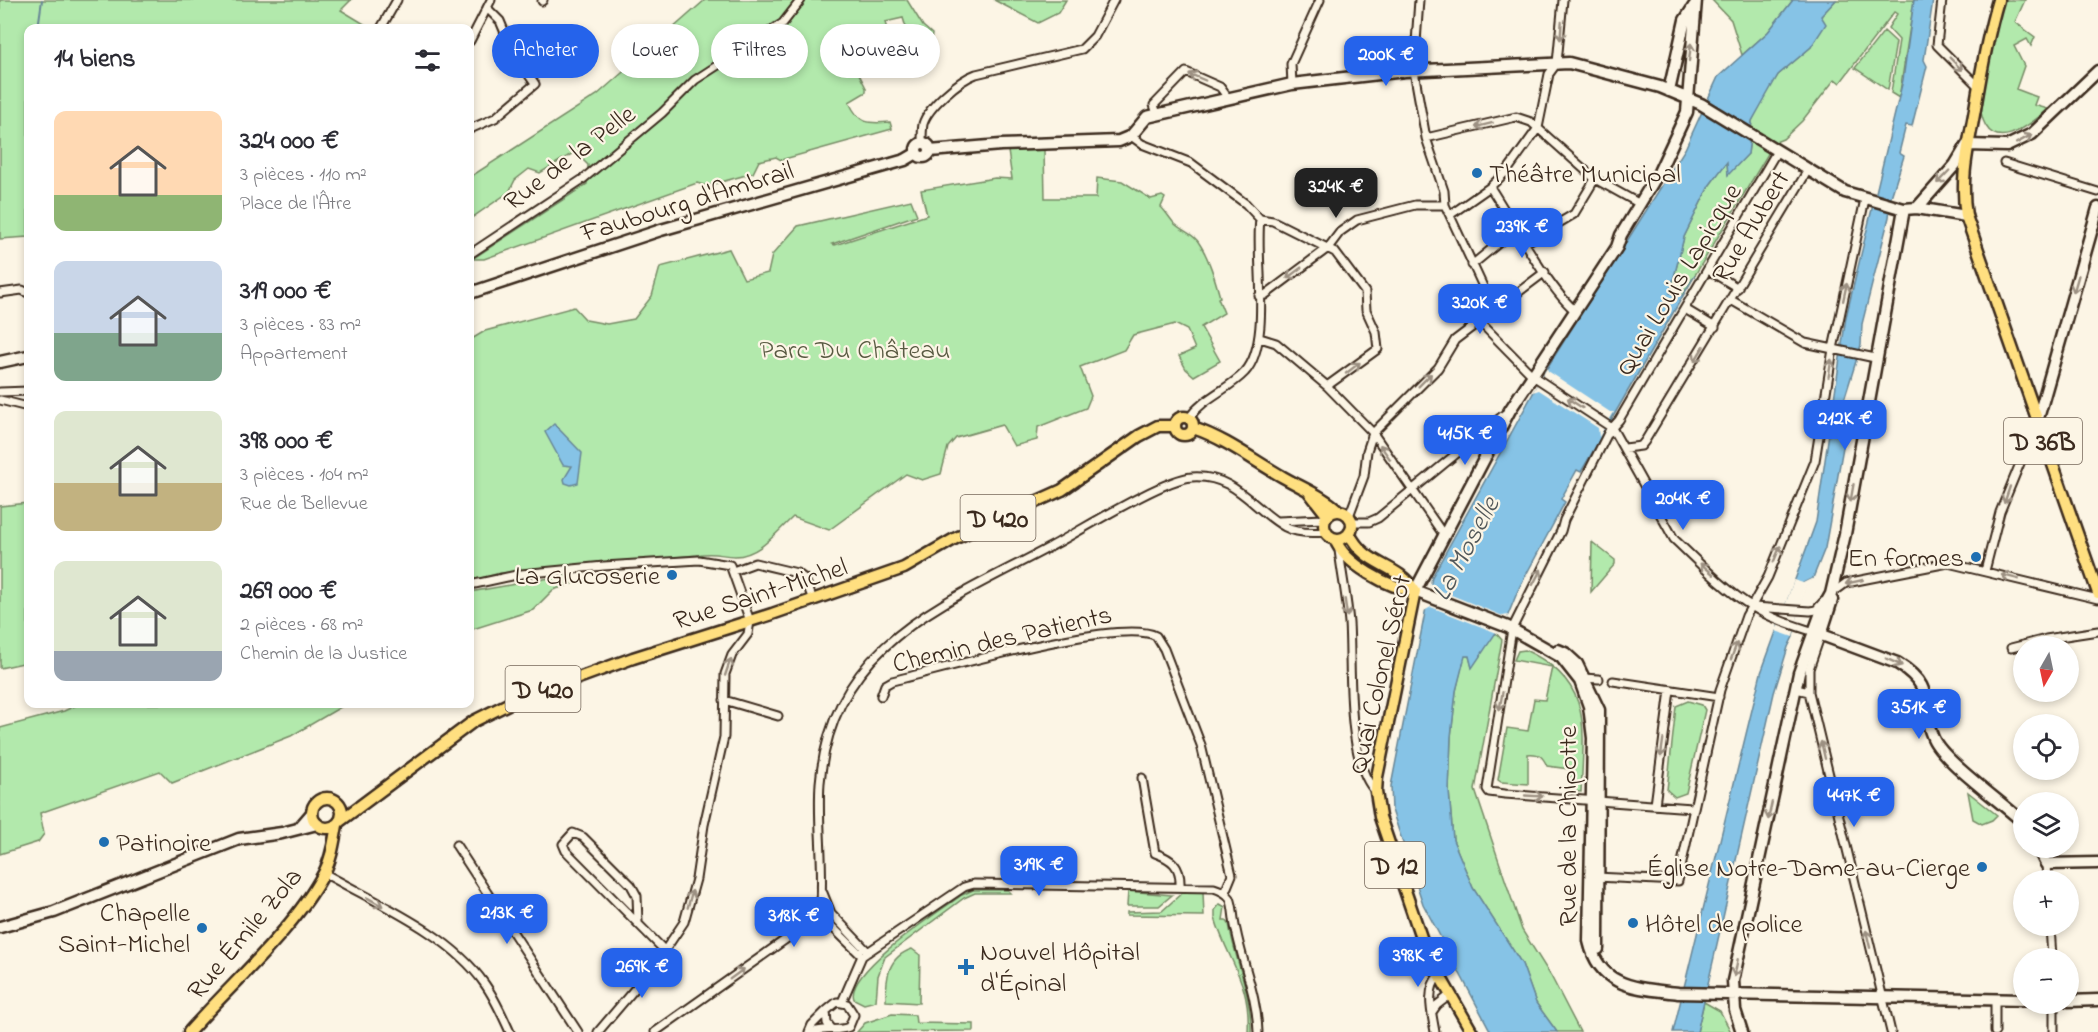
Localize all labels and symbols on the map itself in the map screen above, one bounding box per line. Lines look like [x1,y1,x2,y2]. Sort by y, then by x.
one-way arrow [1555,21,1566,41]
pin: 200K € [1337,36,1435,87]
one-way arrow [1685,43,1696,62]
one-way arrow [1949,56,1963,71]
one-way arrow [1188,70,1206,81]
street label: Rue de la Pelle [496,96,645,222]
one-way arrow [1475,120,1494,132]
one-way arrow [2015,133,2032,145]
street label: Faubourg d'Ambrail [576,153,799,255]
place label: Théâtre Municipal [1489,156,1681,195]
street label: Rue Aubert [1703,164,1801,291]
marker: Théâtre Municipal [1470,166,1484,180]
pin: 324K € [1287,168,1385,219]
one-way arrow [1936,170,1950,185]
street label: Quai Louis Lapicque [1607,176,1754,384]
pin: 239K € [1473,208,1571,259]
one-way arrow [1286,267,1302,280]
one-way arrow [2070,275,2081,294]
one-way arrow [1840,283,1852,302]
pin: 320K € [1431,284,1529,335]
park label: Parc Du Château [760,332,950,371]
one-way arrow [1692,345,1704,362]
one-way arrow [1825,358,1836,378]
one-way arrow [1344,362,1360,375]
one-way arrow [1418,373,1433,388]
one-way arrow [1567,396,1584,408]
pin: 212K € [1796,400,1894,451]
pin: 415K € [1416,415,1514,466]
road number: D 36B [2004,418,2082,464]
one-way arrow [1379,444,1391,460]
pin: 204K € [1634,480,1732,531]
one-way arrow [1847,483,1858,502]
one-way arrow [2000,485,2011,504]
water label: La Moselle [1423,489,1512,609]
road number: D 420 [960,495,1036,541]
place label: En formes [1847,540,1964,579]
one-way arrow [1772,546,1783,564]
street label: Rue Saint-Michel [669,549,853,642]
marker: En formes [1969,550,1983,564]
place label: La Glucoserie [515,558,661,597]
one-way arrow [1700,562,1715,576]
marker: La Glucoserie [665,568,679,582]
one-way arrow [1531,569,1543,586]
street label: Quai Colonel Sérot [1340,571,1423,778]
one-way arrow [2001,571,2020,583]
one-way arrow [1845,577,1864,588]
street label: Chemin des Patients [889,596,1116,685]
one-way arrow [1341,598,1352,618]
north arrow [2013,636,2079,702]
one-way arrow [1730,642,1741,661]
one-way arrow [1884,657,1902,669]
one-way arrow [723,658,734,677]
road number: D 420 [506,666,580,712]
pin: 351K € [1870,689,1968,740]
one-way arrow [1495,691,1506,710]
street label: Rue de la Chipotte [1550,725,1589,926]
one-way arrow [1657,737,1668,757]
one-way arrow [1816,740,1828,759]
pin: 447K € [1805,777,1903,828]
one-way arrow [1523,790,1543,801]
one-way arrow [1764,801,1776,820]
place label: Patinoire [116,825,212,864]
marker: Patinoire [97,835,111,849]
road number: D 12 [1365,842,1425,888]
pin: 319K € [990,846,1088,897]
place label: Église Notre-Dame-au-Cierge [1647,850,1971,889]
street label: Rue Émile Zola [179,860,313,1009]
marker: Église Notre-Dame-au-Cierge [1975,860,1989,874]
one-way arrow [685,890,697,909]
pin: 213K € [458,894,556,945]
place label: Chapelle Saint-Michel [58,895,191,965]
one-way arrow [366,896,383,908]
pin: 318K € [745,897,843,948]
place label: Hôtel de police [1645,906,1804,945]
marker: Hôtel de police [1626,916,1640,930]
marker: Chapelle Saint-Michel [195,921,209,935]
one-way arrow [1862,930,1874,949]
place label: Nouvel Hôpital d'Épinal [980,934,1140,1004]
pin: 398K € [1369,937,1467,988]
pin: 269K € [593,948,691,999]
marker: Nouvel Hôpital d'Épinal [957,958,975,976]
one-way arrow [1729,958,1741,977]
one-way arrow [728,968,744,980]

